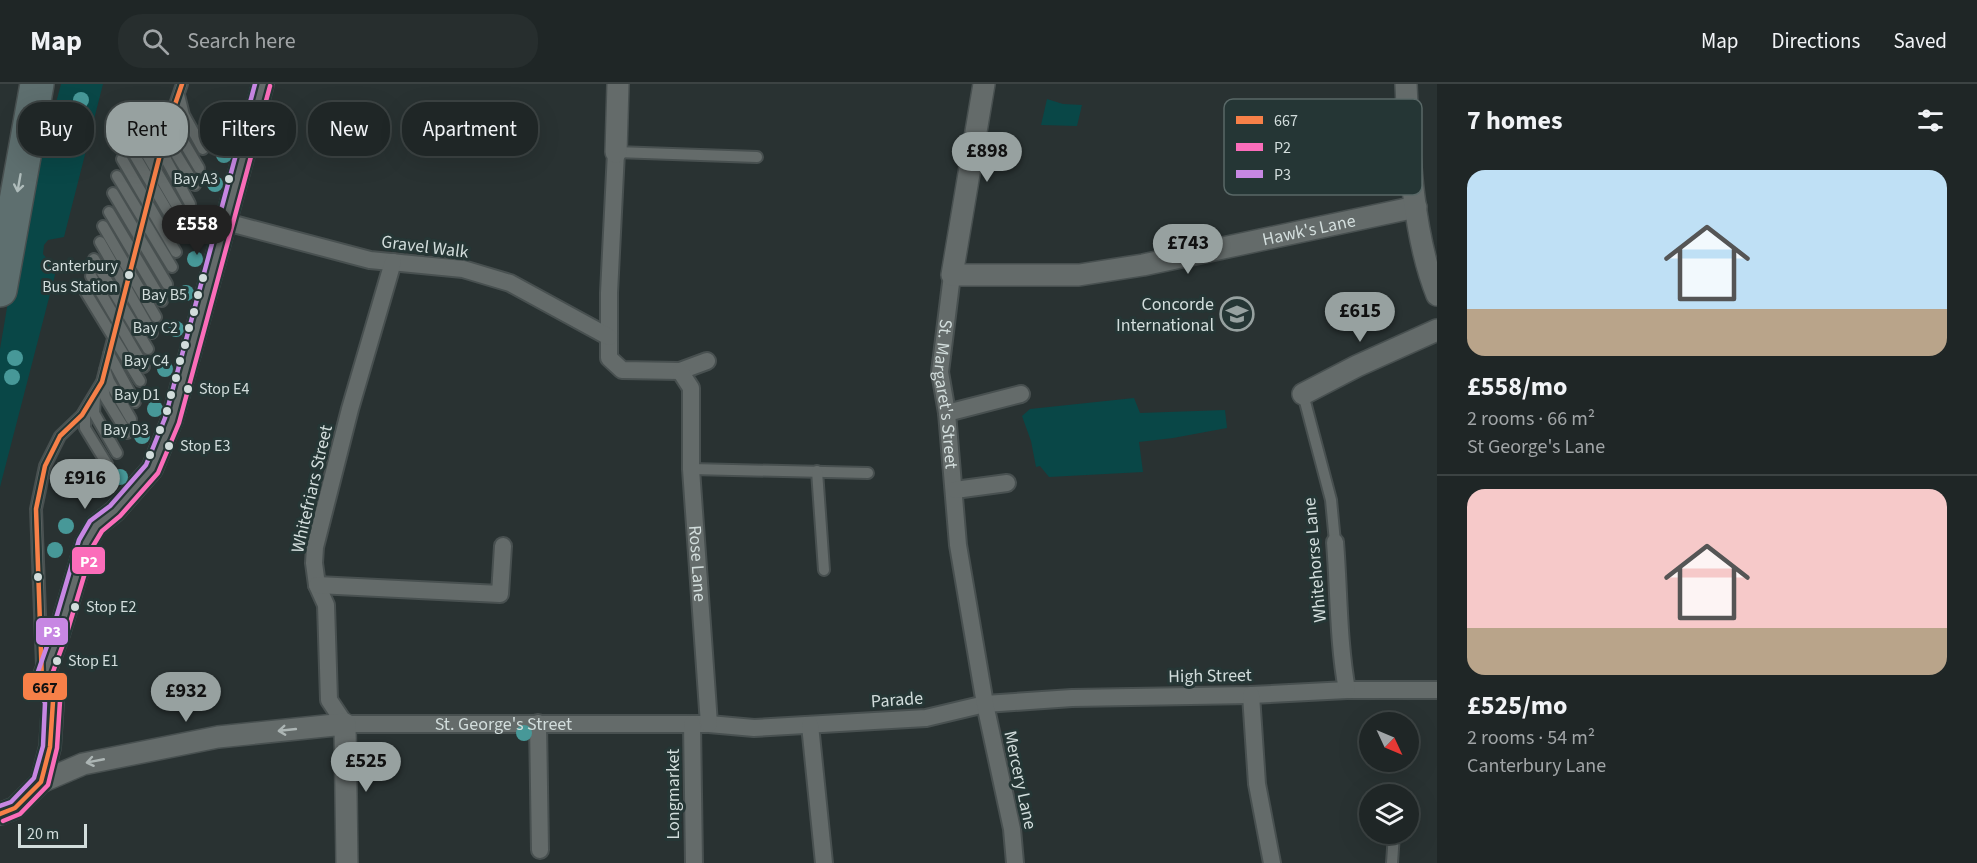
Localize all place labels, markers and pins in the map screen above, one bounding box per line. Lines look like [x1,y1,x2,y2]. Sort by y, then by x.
pin: £898 [951,132,1023,183]
place label: Bay A3 [173,168,218,190]
marker: Bay A3 [223,173,235,185]
pin: £558 [161,205,233,256]
pin: £743 [1152,224,1224,275]
place label: Canterbury Bus Station [42,255,119,298]
marker: Canterbury Bus Station [123,269,135,281]
unlabelled marker [197,272,209,284]
place label: Bay B5 [141,284,187,306]
marker: Bay B5 [192,289,204,301]
place label: Concorde International [1116,292,1214,338]
pin: £615 [1324,292,1396,343]
school or university icon: Concorde International [1219,296,1255,332]
unlabelled marker [188,306,200,318]
place label: Bay C2 [133,317,178,339]
marker: Bay C2 [183,322,195,334]
unlabelled marker [179,339,191,351]
place label: Bay C4 [124,350,169,372]
marker: Bay C4 [174,355,186,367]
unlabelled marker [170,372,182,384]
place label: Stop E4 [199,378,250,400]
marker: Stop E4 [182,383,194,395]
place label: Bay D1 [114,384,160,406]
marker: Bay D1 [165,389,177,401]
unlabelled marker [161,405,173,417]
place label: Bay D3 [103,419,149,441]
marker: Bay D3 [154,424,166,436]
place label: Stop E3 [180,435,231,457]
marker: Stop E3 [163,440,175,452]
unlabelled marker [144,449,156,461]
pin: £916 [49,459,121,510]
unlabelled marker [32,571,44,583]
place label: Stop E2 [86,596,137,618]
marker: Stop E2 [69,601,81,613]
place label: Stop E1 [68,650,119,672]
marker: Stop E1 [51,655,63,667]
pin: £932 [150,672,222,723]
pin: £525 [330,742,402,793]

